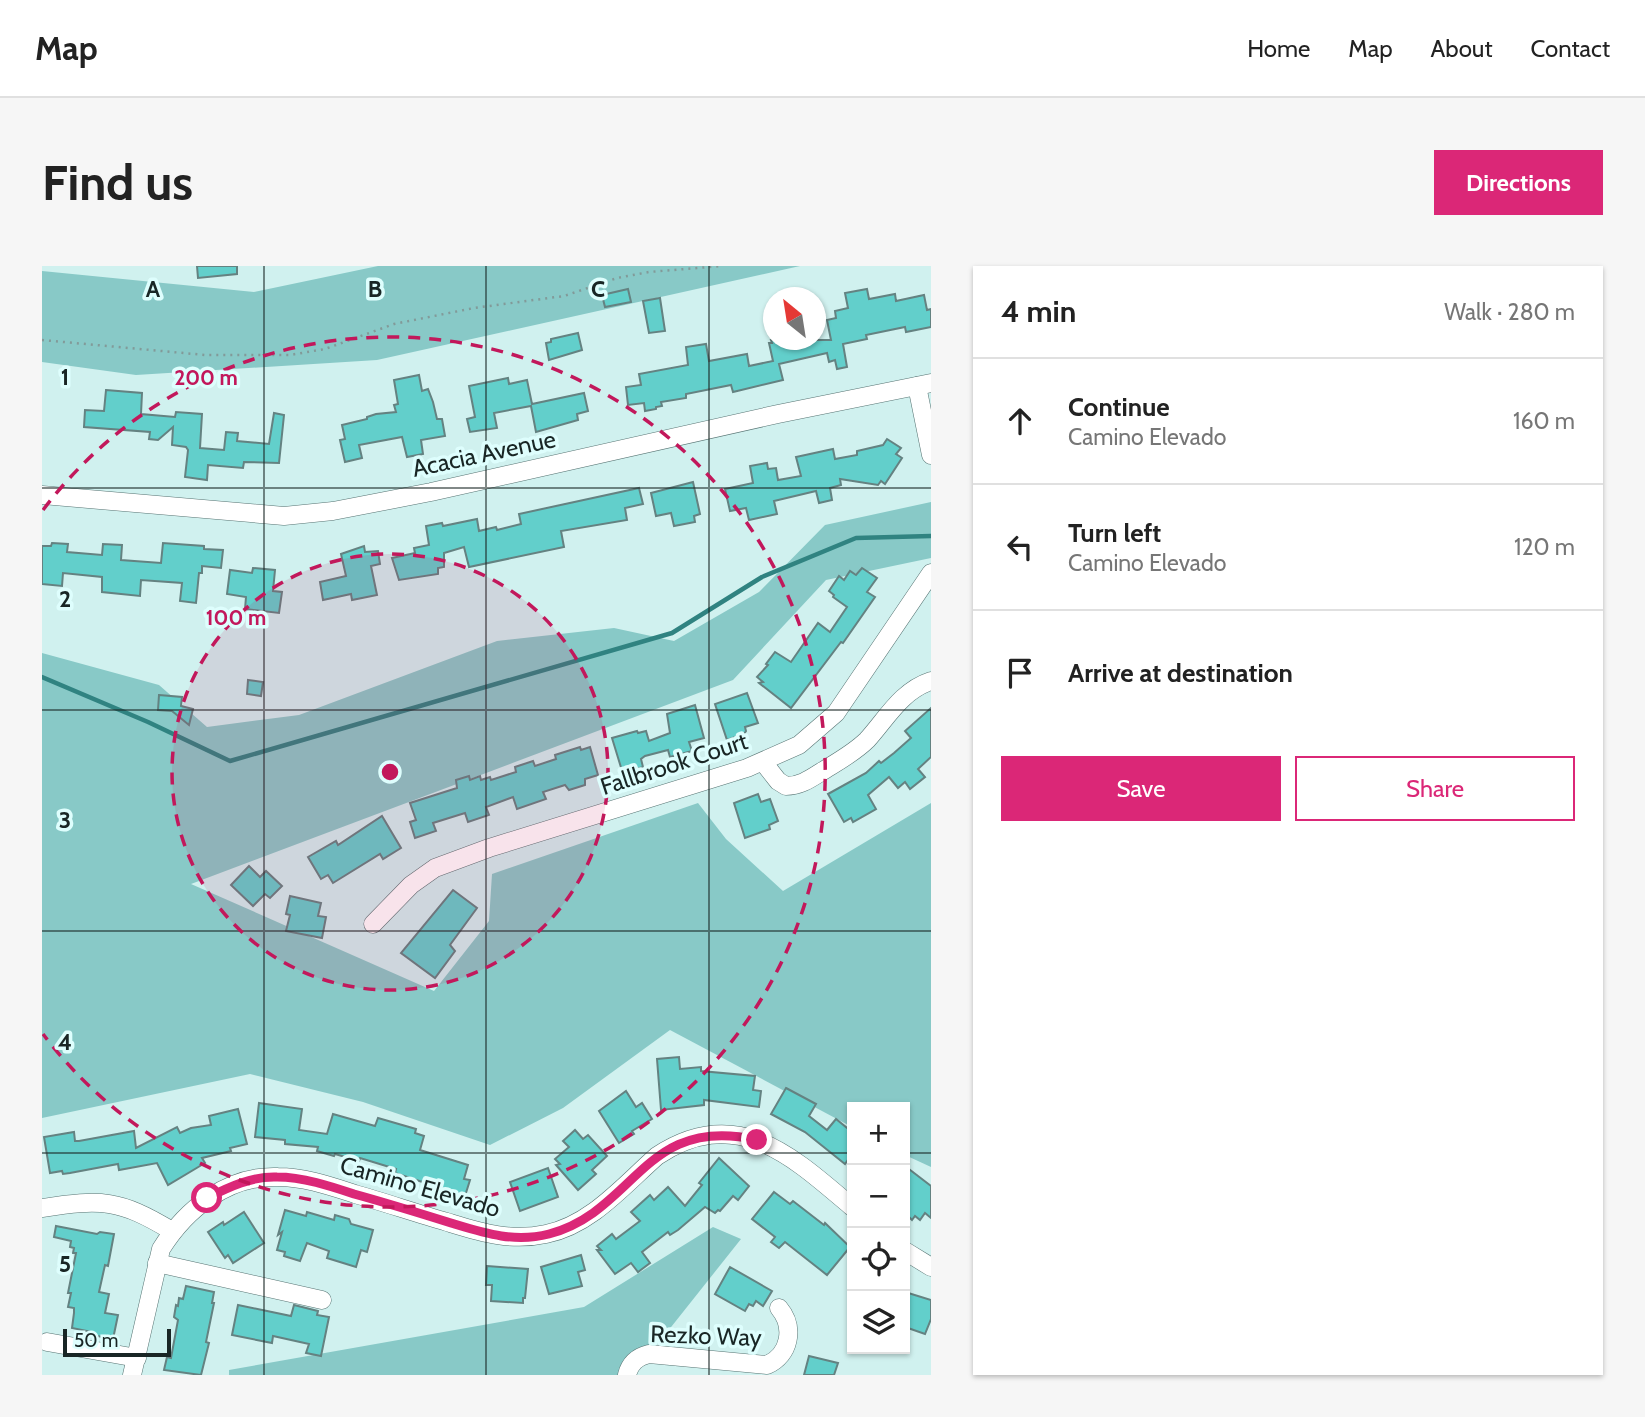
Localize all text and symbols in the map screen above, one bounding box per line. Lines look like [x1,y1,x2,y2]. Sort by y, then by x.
text: Map [35,28,98,68]
text: Home [1247,34,1310,63]
text: Map [1348,34,1393,63]
text: About [1431,34,1493,63]
text: Contact [1531,34,1610,63]
button: Directions [1434,150,1603,215]
text: Find us [42,153,193,212]
text: A [146,275,161,303]
text: B [368,275,382,303]
text: C [591,275,605,303]
north arrow [763,287,826,350]
text: 4 min [1001,293,1076,330]
text: Walk · 280 m [1444,298,1575,326]
text: 1 [61,363,69,391]
text: 200 m [174,365,238,390]
text: Continue [1068,391,1170,423]
icon: ahead [1001,402,1039,440]
text: 160 m [1513,407,1575,435]
text: Camino Elevado [1068,423,1226,451]
street label: Acacia Avenue [409,424,558,483]
text: Turn left [1068,517,1161,549]
icon: left [1001,528,1039,566]
text: 120 m [1514,533,1575,561]
text: Camino Elevado [1068,549,1226,577]
text: 2 [59,585,71,613]
text: 100 m [206,605,266,630]
icon: arrive [1001,654,1039,692]
text: Arrive at destination [1068,657,1293,689]
street label: Fallbrook Court [597,726,751,801]
button: Save [1001,756,1281,821]
button: Share [1295,756,1575,821]
centre of rings [378,760,402,784]
text: 3 [59,806,71,834]
text: 4 [58,1028,72,1056]
map controls [847,1102,910,1354]
button: + [847,1102,910,1165]
route end [741,1124,772,1155]
street label: Camino Elevado [337,1150,504,1223]
button: − [847,1165,910,1228]
route start [191,1182,222,1213]
button: locate [847,1228,910,1291]
text: 5 [59,1250,71,1278]
button: layers [847,1291,910,1354]
street label: Rezko Way [650,1319,762,1352]
scale bar [63,1326,172,1358]
text: 50 m [74,1329,118,1352]

